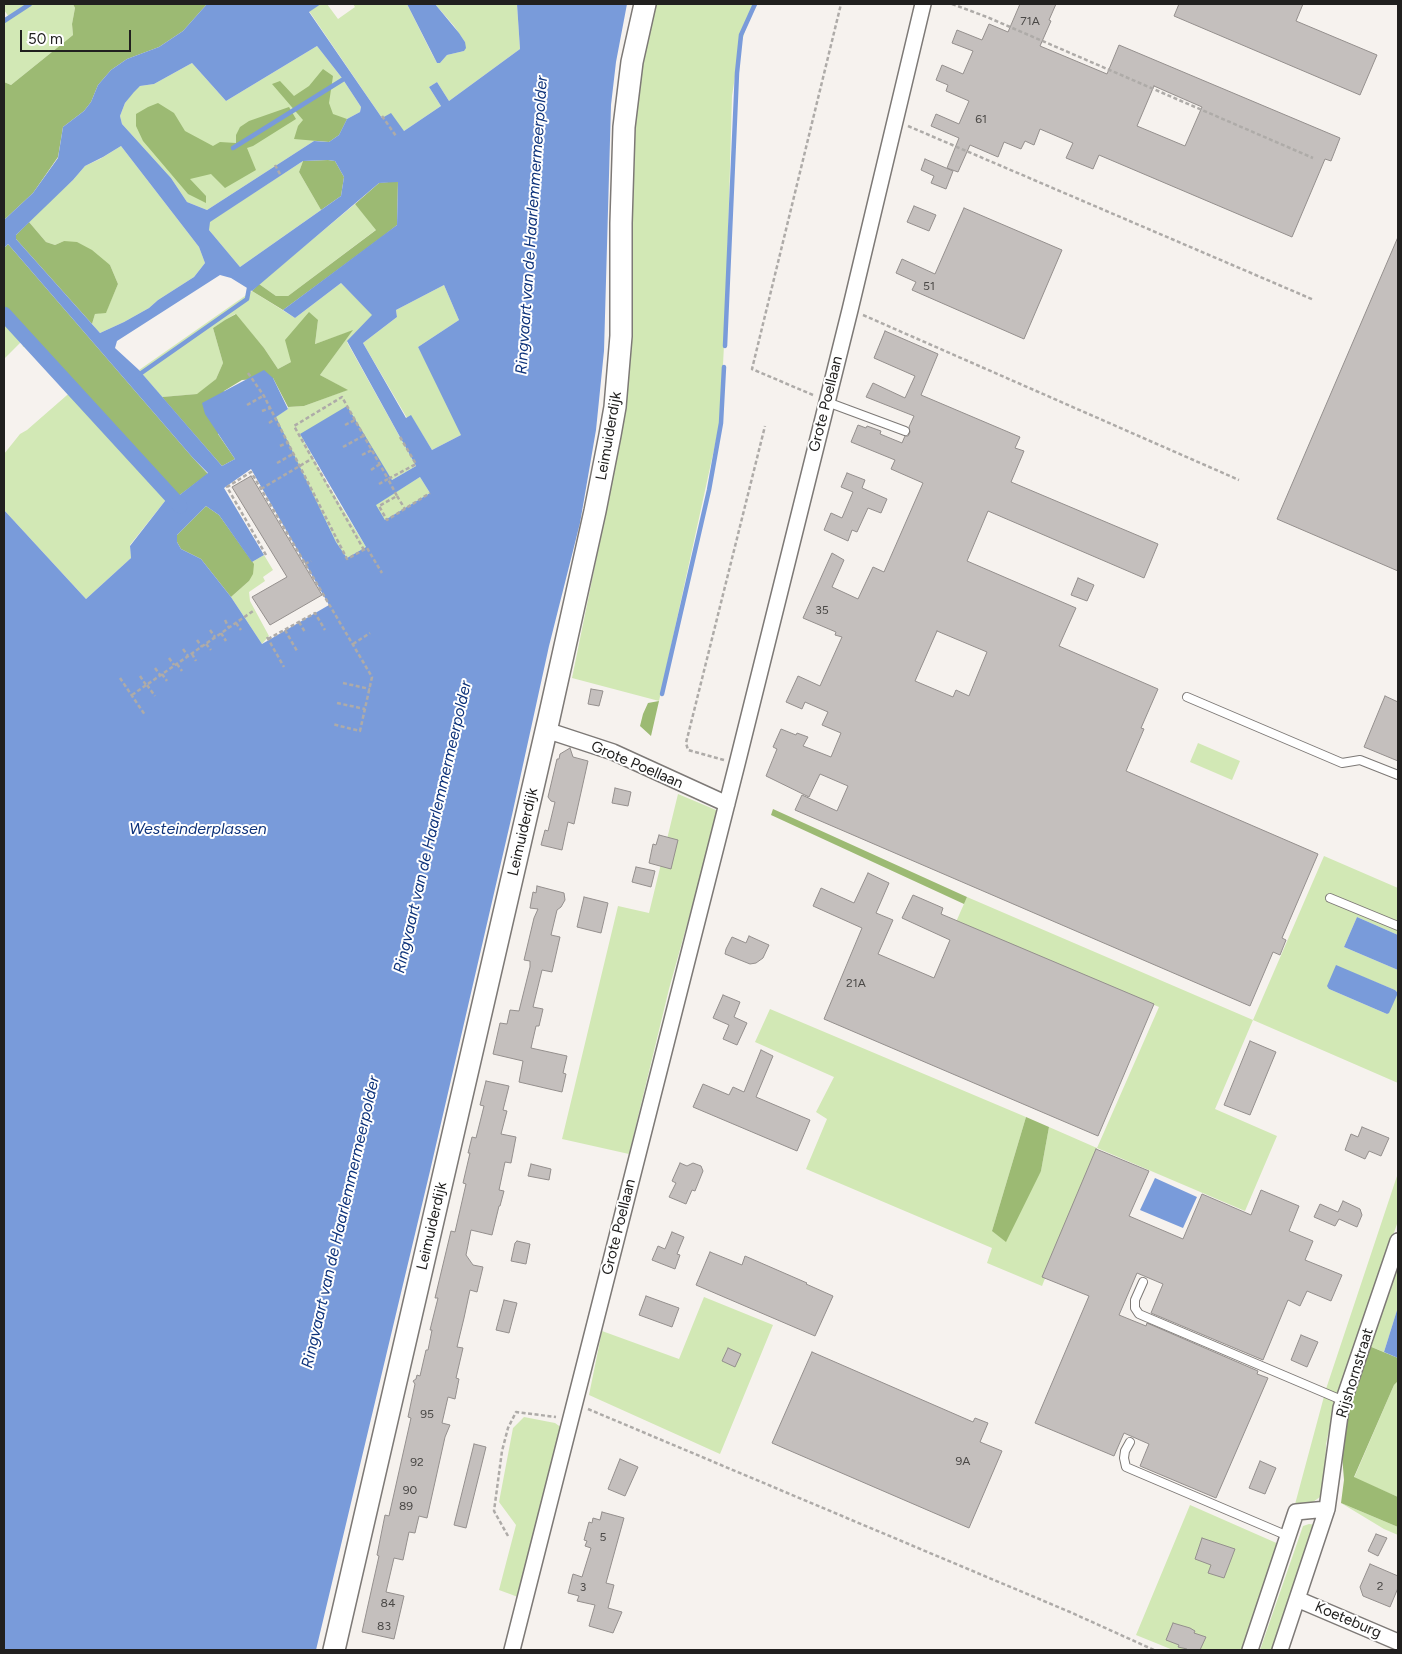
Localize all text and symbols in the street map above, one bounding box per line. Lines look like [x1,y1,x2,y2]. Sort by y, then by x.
house number: 71A [1020,14,1040,28]
scale bar [22,20,134,52]
text: 50 m [28,30,63,48]
water label: Ringvaart van de Haarlemmermeerpolder [512,75,552,375]
house number: 61 [975,112,987,126]
house number: 51 [923,279,935,293]
street label: Grote Poellaan [805,354,847,454]
street label: Leimuiderdijk [592,390,626,482]
house number: 35 [815,603,829,617]
water label: Ringvaart van de Haarlemmermeerpolder [390,679,476,975]
street label: Grote Poellaan [588,737,686,793]
street label: Leimuiderdijk [504,786,542,878]
water label: Westeinderplassen [129,819,267,839]
house number: 21A [846,976,866,990]
water label: Ringvaart van de Haarlemmermeerpolder [298,1074,384,1370]
street label: Grote Poellaan [598,1177,640,1277]
street label: Leimuiderdijk [413,1180,451,1272]
street label: Rijshornstraat [1333,1326,1377,1420]
house number: 95 [420,1407,434,1421]
house number: 9A [956,1454,970,1468]
house number: 92 [410,1455,424,1469]
house number: 90 [403,1483,417,1497]
house number: 89 [399,1499,413,1513]
house number: 5 [600,1530,606,1544]
house number: 2 [1377,1579,1383,1593]
house number: 3 [580,1580,586,1594]
house number: 84 [381,1596,395,1610]
street label: Koeteburg [1312,1598,1384,1642]
house number: 83 [377,1619,391,1633]

